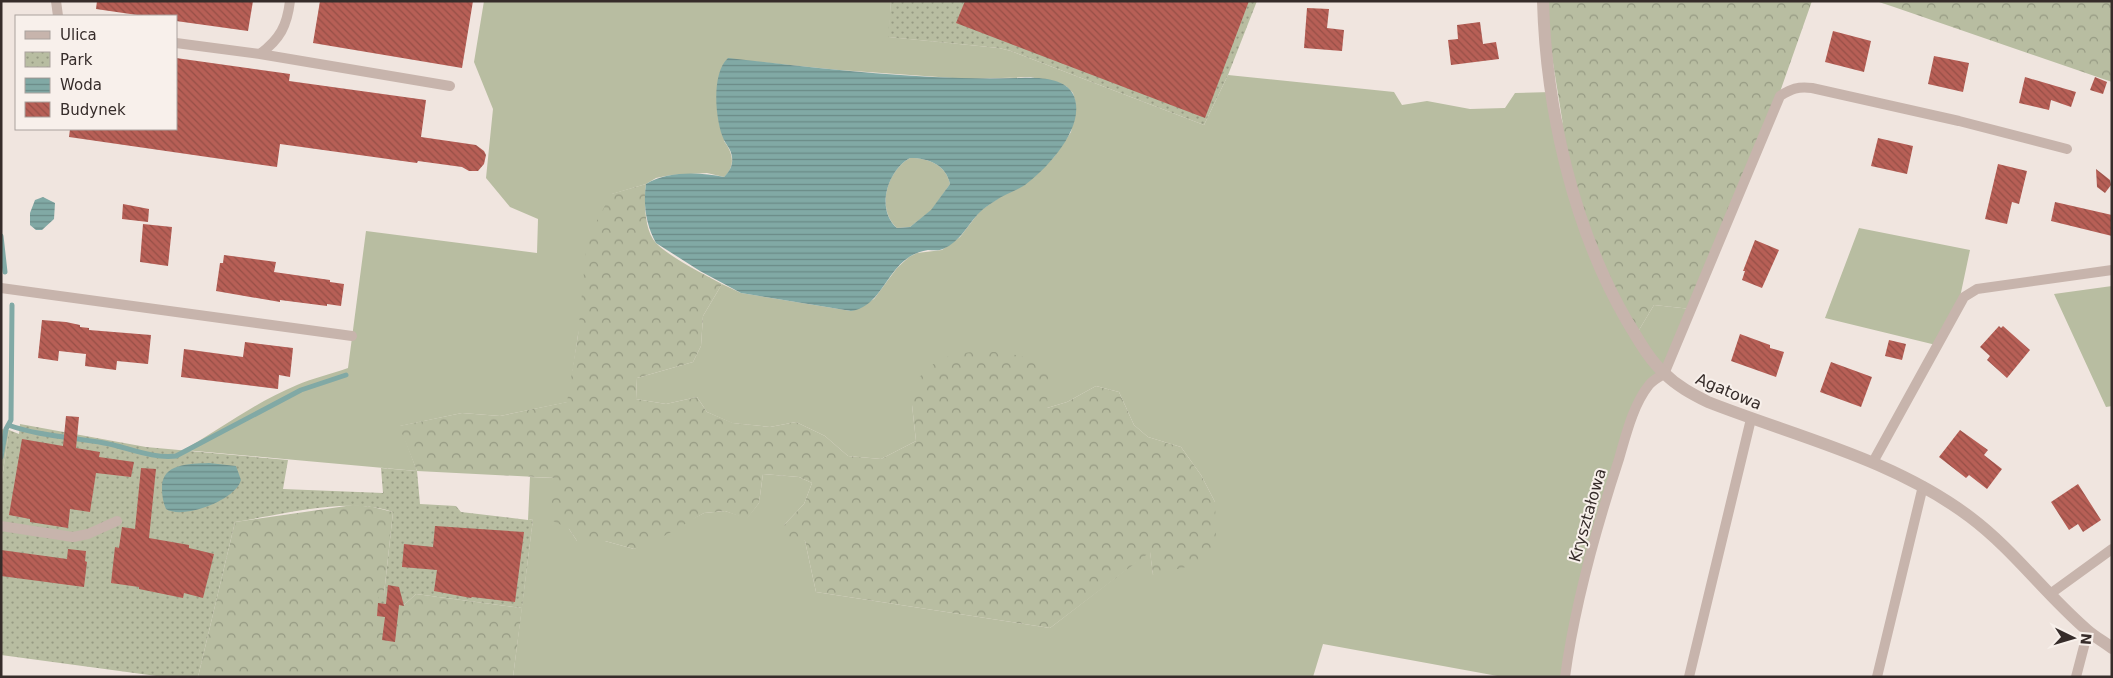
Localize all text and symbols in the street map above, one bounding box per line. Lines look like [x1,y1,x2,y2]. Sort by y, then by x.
legend [15,15,178,130]
text: Ulica [60,26,97,44]
text: Park [60,51,93,69]
text: Woda [60,76,102,94]
text: Budynek [60,101,126,119]
street label: Agatowa [1693,369,1765,414]
street label: Kryształowa [1565,466,1610,564]
north arrow [2048,613,2098,663]
text: N [2077,633,2094,646]

